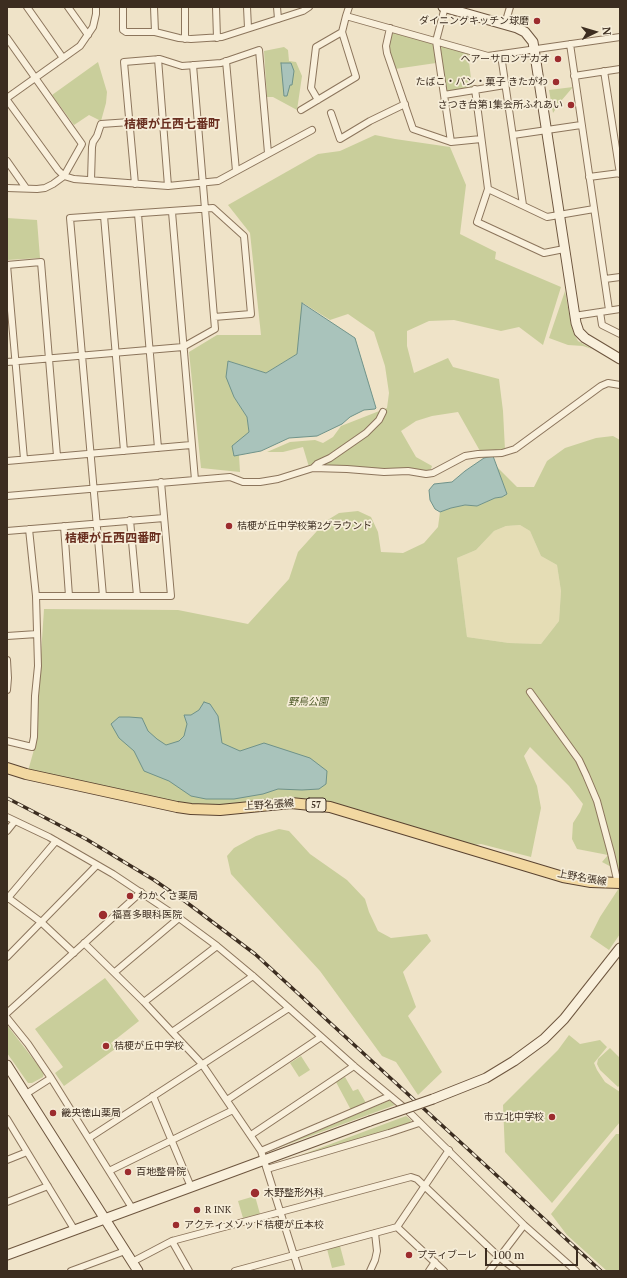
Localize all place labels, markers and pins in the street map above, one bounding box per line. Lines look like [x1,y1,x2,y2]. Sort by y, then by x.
place label: ダイニングキッチン球磨 [419,15,529,27]
marker: ダイニングキッチン球磨 [532,16,542,26]
place label: ヘアーサロンナカオ [461,53,550,65]
marker: ヘアーサロンナカオ [553,54,563,64]
place label: たばこ・パン・菓子 きたがわ [416,76,548,88]
marker: たばこ・パン・菓子 きたがわ [551,77,561,87]
place label: さつき台第1集会所ふれあい [438,99,563,111]
marker: さつき台第1集会所ふれあい [566,100,576,110]
place label: 桔梗が丘中学校第2グラウンド [237,520,372,532]
marker: 桔梗が丘中学校第2グラウンド [224,521,234,531]
place label: わかくさ薬局 [138,890,198,902]
marker: わかくさ薬局 [125,891,135,901]
marker: 福喜多眼科医院 [97,909,109,921]
place label: 福喜多眼科医院 [112,909,182,921]
place label: 桔梗が丘中学校 [114,1040,184,1052]
marker: 桔梗が丘中学校 [101,1041,111,1051]
place label: 畿央徳山薬局 [61,1107,121,1119]
marker: 畿央徳山薬局 [48,1108,58,1118]
place label: 市立北中学校 [484,1111,544,1123]
marker: 市立北中学校 [547,1112,557,1122]
place label: 百地整骨院 [136,1166,186,1178]
marker: 百地整骨院 [123,1167,133,1177]
marker: 木野整形外科 [249,1187,261,1199]
place label: 木野整形外科 [264,1187,324,1199]
place label: R INK [205,1204,231,1216]
marker: R INK [192,1205,202,1215]
place label: アクティメソッド桔梗が丘本校 [184,1219,324,1231]
marker: アクティメソッド桔梗が丘本校 [171,1220,181,1230]
place label: プティブーレ [417,1249,477,1261]
marker: プティブーレ [404,1250,414,1260]

